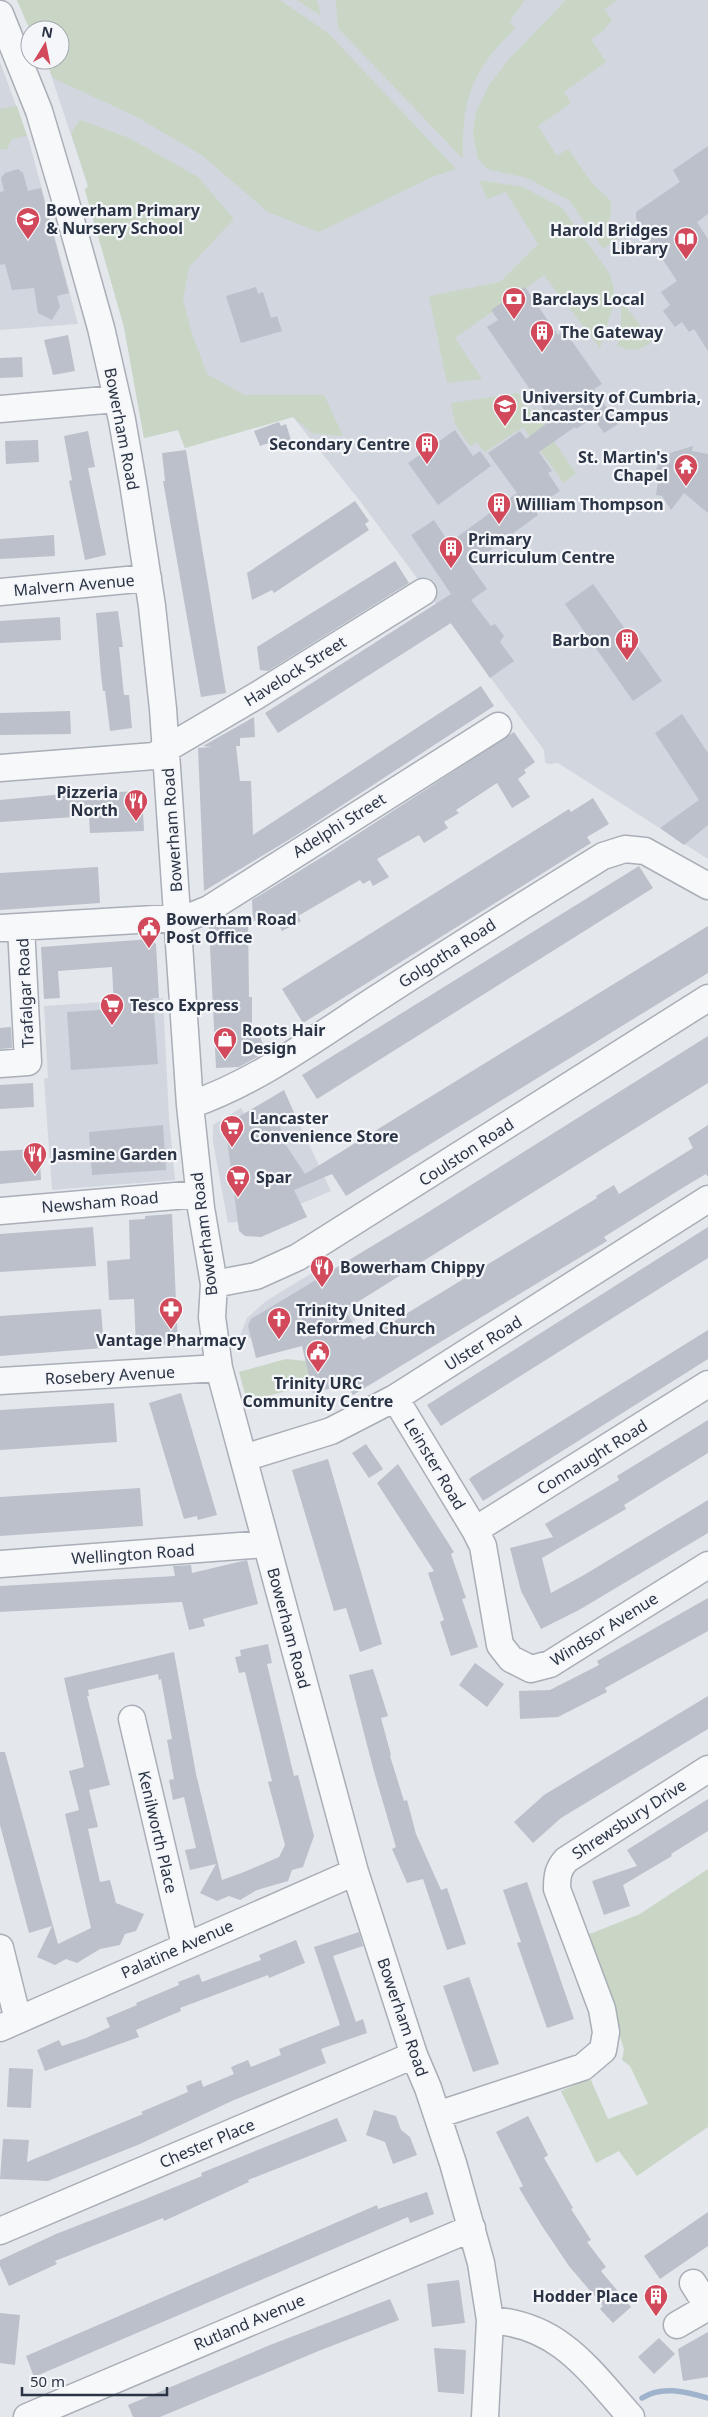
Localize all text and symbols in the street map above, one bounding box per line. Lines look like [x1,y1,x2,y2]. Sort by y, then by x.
north arrow [20,20,70,70]
text: N [40,21,55,42]
place label: Bowerham Primary & Nursery School [46,199,201,239]
school or university icon: Bowerham Primary & Nursery School [15,206,41,240]
place label: Harold Bridges Library [550,219,669,259]
library icon: Harold Bridges Library [673,226,699,260]
bank icon: Barclays Local [501,286,527,320]
place label: Barclays Local [532,288,645,310]
building icon: The Gateway [529,319,555,353]
place label: The Gateway [560,321,664,343]
street label: Bowerham Road [99,366,145,492]
place label: University of Cumbria, Lancaster Campus [522,386,701,426]
school or university icon: University of Cumbria, Lancaster Campus [492,393,518,427]
building icon: Secondary Centre [414,431,440,465]
place label: Secondary Centre [269,433,410,455]
place label: St. Martin's Chapel [578,446,668,486]
temple icon: St. Martin's Chapel [673,453,699,487]
building icon: William Thompson [486,491,512,525]
place label: William Thompson [516,493,664,515]
place label: Primary Curriculum Centre [468,528,615,568]
building icon: Primary Curriculum Centre [438,535,464,569]
street label: Malvern Avenue [12,569,136,601]
building icon: Barbon [614,627,640,661]
place label: Barbon [552,629,610,651]
street label: Havelock Street [240,631,351,711]
street label: Bowerham Road [157,767,187,893]
place label: Pizzeria North [56,781,118,821]
street label: Adelphi Street [288,787,390,862]
restaurant icon: Pizzeria North [123,788,149,822]
place label: Bowerham Road Post Office [166,908,297,948]
street label: Golgotha Road [394,913,500,993]
public building icon: Bowerham Road Post Office [136,915,162,949]
street label: Trafalgar Road [11,937,39,1049]
supermarket icon: Tesco Express [99,992,125,1026]
place label: Tesco Express [130,994,239,1016]
place label: Roots Hair Design [242,1019,325,1059]
shop icon: Roots Hair Design [212,1026,238,1060]
place label: Lancaster Convenience Store [250,1107,399,1147]
street label: Coulston Road [414,1113,518,1191]
supermarket icon: Lancaster Convenience Store [219,1114,245,1148]
restaurant icon: Jasmine Garden [22,1141,48,1175]
place label: Jasmine Garden [50,1143,177,1165]
supermarket icon: Spar [225,1164,251,1198]
place label: Spar [256,1166,292,1188]
street label: Bowerham Road [186,1171,222,1297]
street label: Newsham Road [40,1186,160,1218]
restaurant icon: Bowerham Chippy [309,1254,335,1288]
place label: Bowerham Chippy [340,1256,486,1278]
pharmacy icon: Vantage Pharmacy [158,1296,184,1330]
place label: Trinity United Reformed Church [296,1299,435,1339]
church icon: Trinity United Reformed Church [266,1306,292,1340]
street label: Ulster Road [440,1310,526,1376]
place label: Vantage Pharmacy [96,1329,247,1351]
public building icon: Trinity URC Community Centre [305,1339,331,1373]
street label: Rosebery Avenue [44,1361,176,1389]
place label: Trinity URC Community Centre [243,1372,393,1412]
street label: Leinster Road [399,1414,471,1514]
street label: Connaught Road [533,1414,651,1500]
street label: Wellington Road [71,1539,195,1569]
street label: Bowerham Road [262,1565,316,1691]
street label: Windsor Avenue [546,1587,662,1671]
street label: Kenilworth Place [133,1769,183,1895]
street label: Shrewsbury Drive [568,1774,690,1864]
street label: Palatine Avenue [117,1914,237,1984]
street label: Bowerham Road [372,1955,434,2079]
street label: Chester Place [156,2113,258,2173]
building icon: Hodder Place [643,2283,669,2317]
place label: Hodder Place [533,2285,638,2307]
street label: Rutland Avenue [190,2289,308,2355]
scale bar [22,2364,168,2396]
text: 50 m [30,2371,65,2391]

